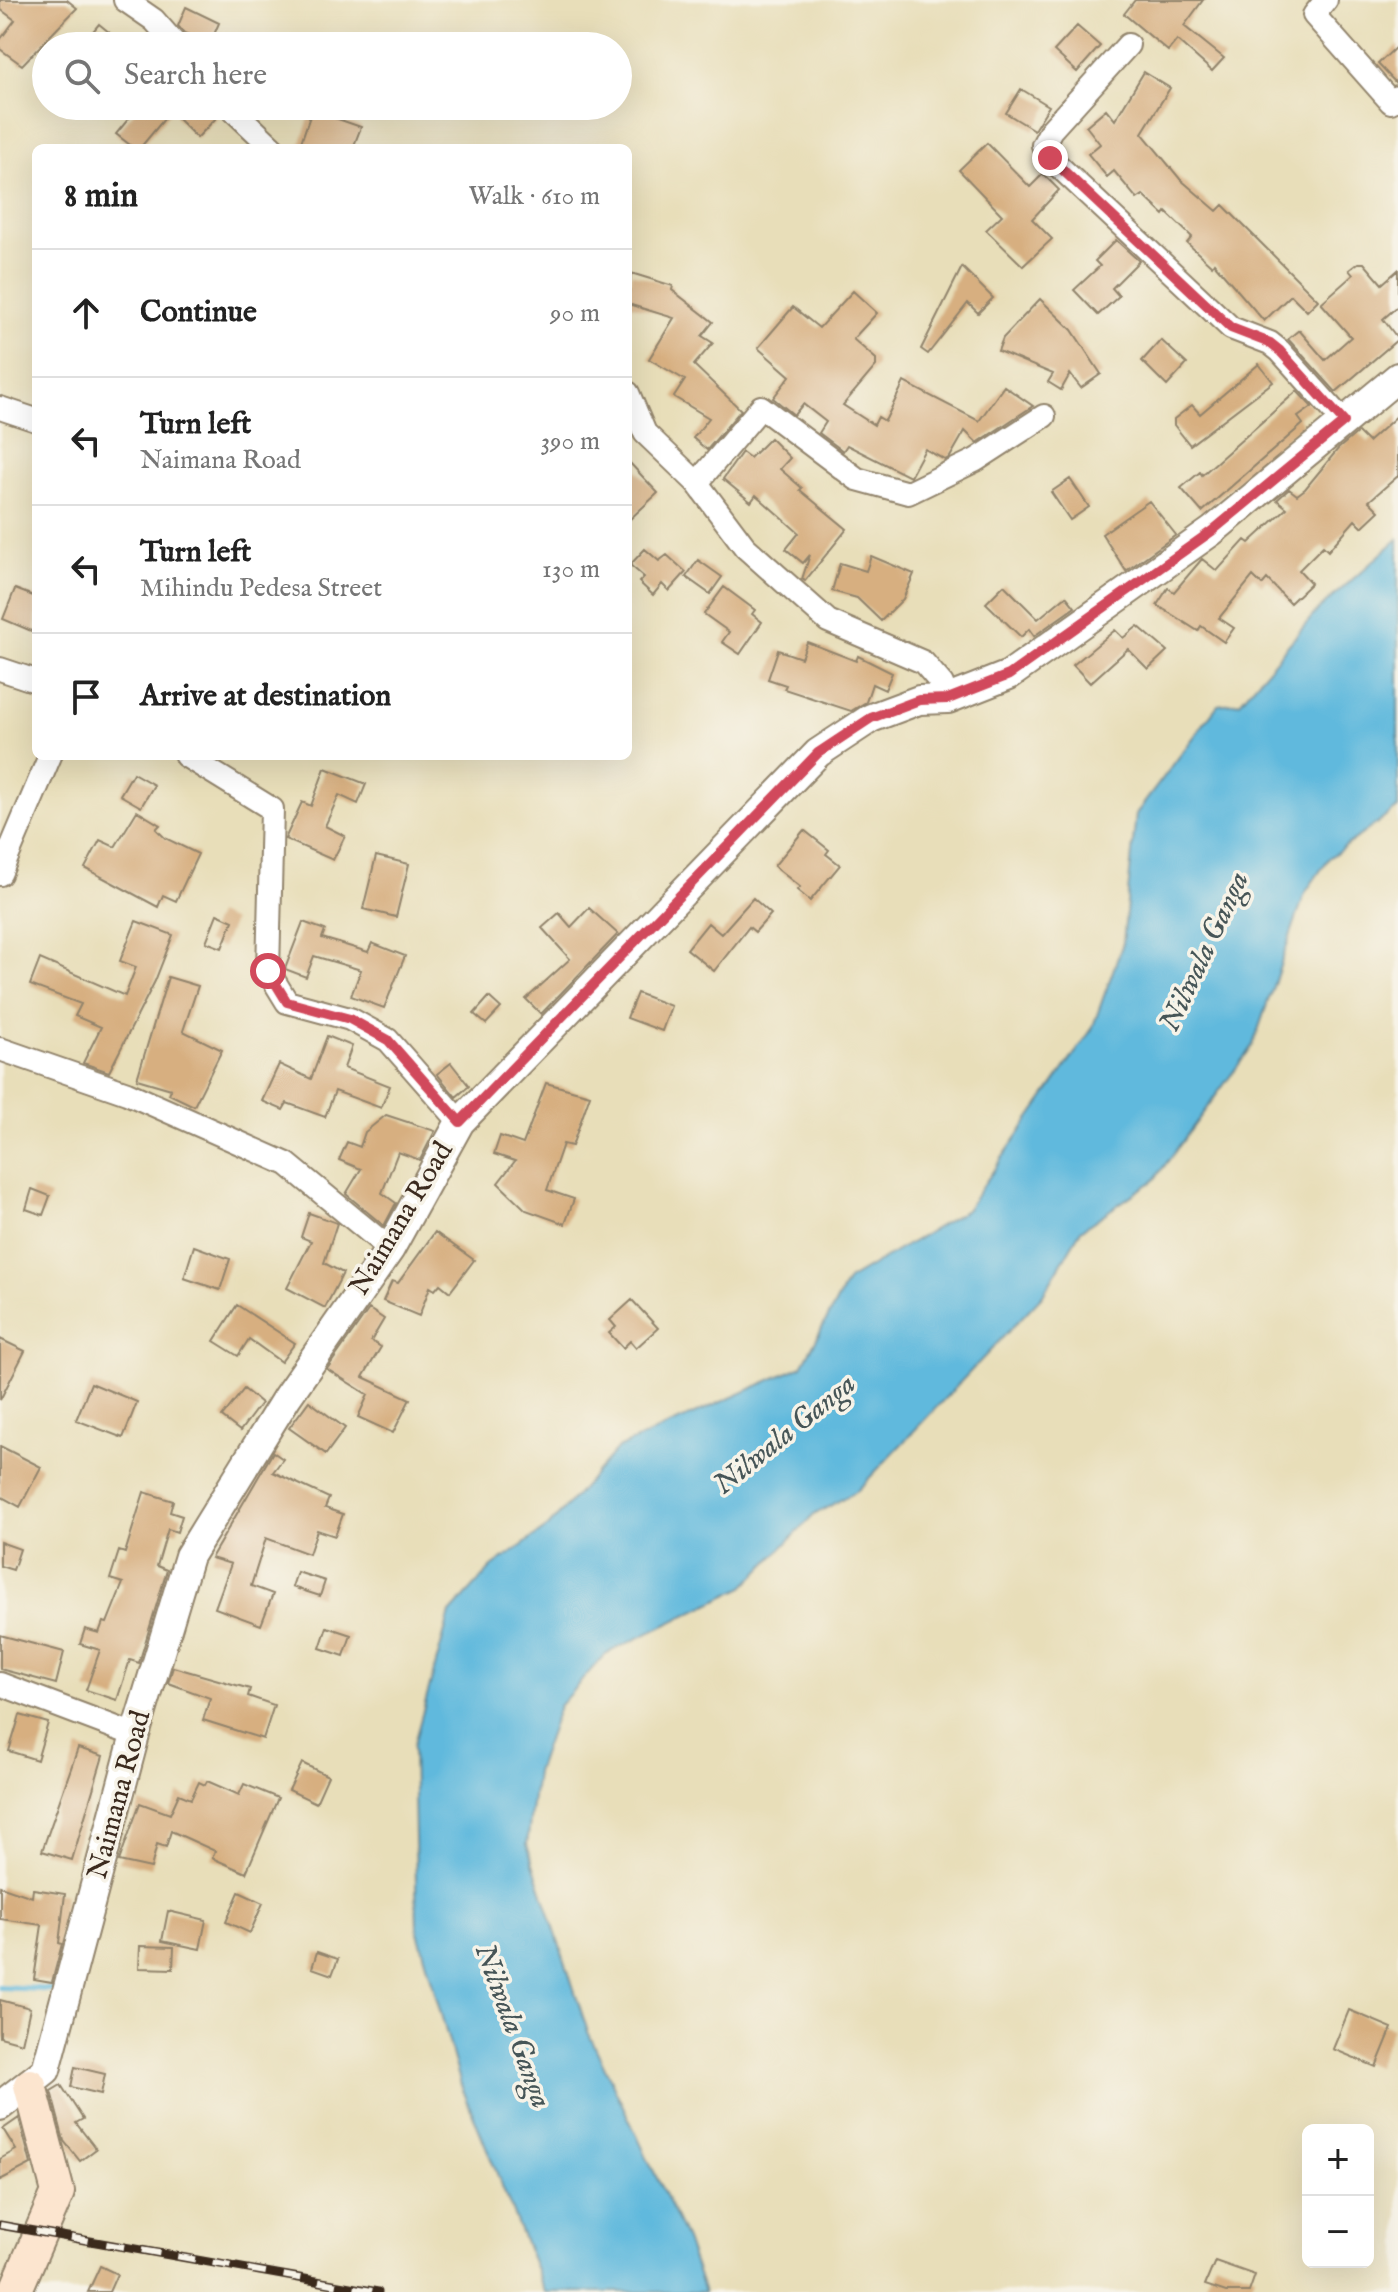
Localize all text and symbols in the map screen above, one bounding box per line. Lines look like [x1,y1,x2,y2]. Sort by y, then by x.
search box [32,32,632,120]
icon: search [60,54,104,98]
text: Search here [124,57,267,95]
route end [1032,140,1068,176]
text: 8 min [64,175,138,218]
text: Walk · 610 m [469,180,600,213]
icon: ahead [64,291,108,335]
text: Continue [140,294,257,332]
text: 90 m [550,297,600,330]
text: Turn left [140,406,251,444]
icon: left [64,419,108,463]
text: 390 m [540,425,600,458]
text: Naimana Road [140,444,301,477]
text: Turn left [140,534,251,572]
icon: left [64,547,108,591]
text: 130 m [542,553,600,586]
text: Mihindu Pedesa Street [140,572,382,605]
icon: arrive [64,675,108,719]
text: Arrive at destination [140,678,391,716]
water label: Nilwala Ganga [1151,866,1259,1038]
route start [250,953,286,989]
street label: Naimana Road [342,1136,462,1302]
water label: Nilwala Ganga [706,1366,864,1504]
street label: Naimana Road [81,1707,159,1883]
water label: Nilwala Ganga [465,1938,559,2114]
map controls [1302,2124,1374,2268]
button: + [1302,2124,1374,2196]
button: − [1302,2196,1374,2268]

